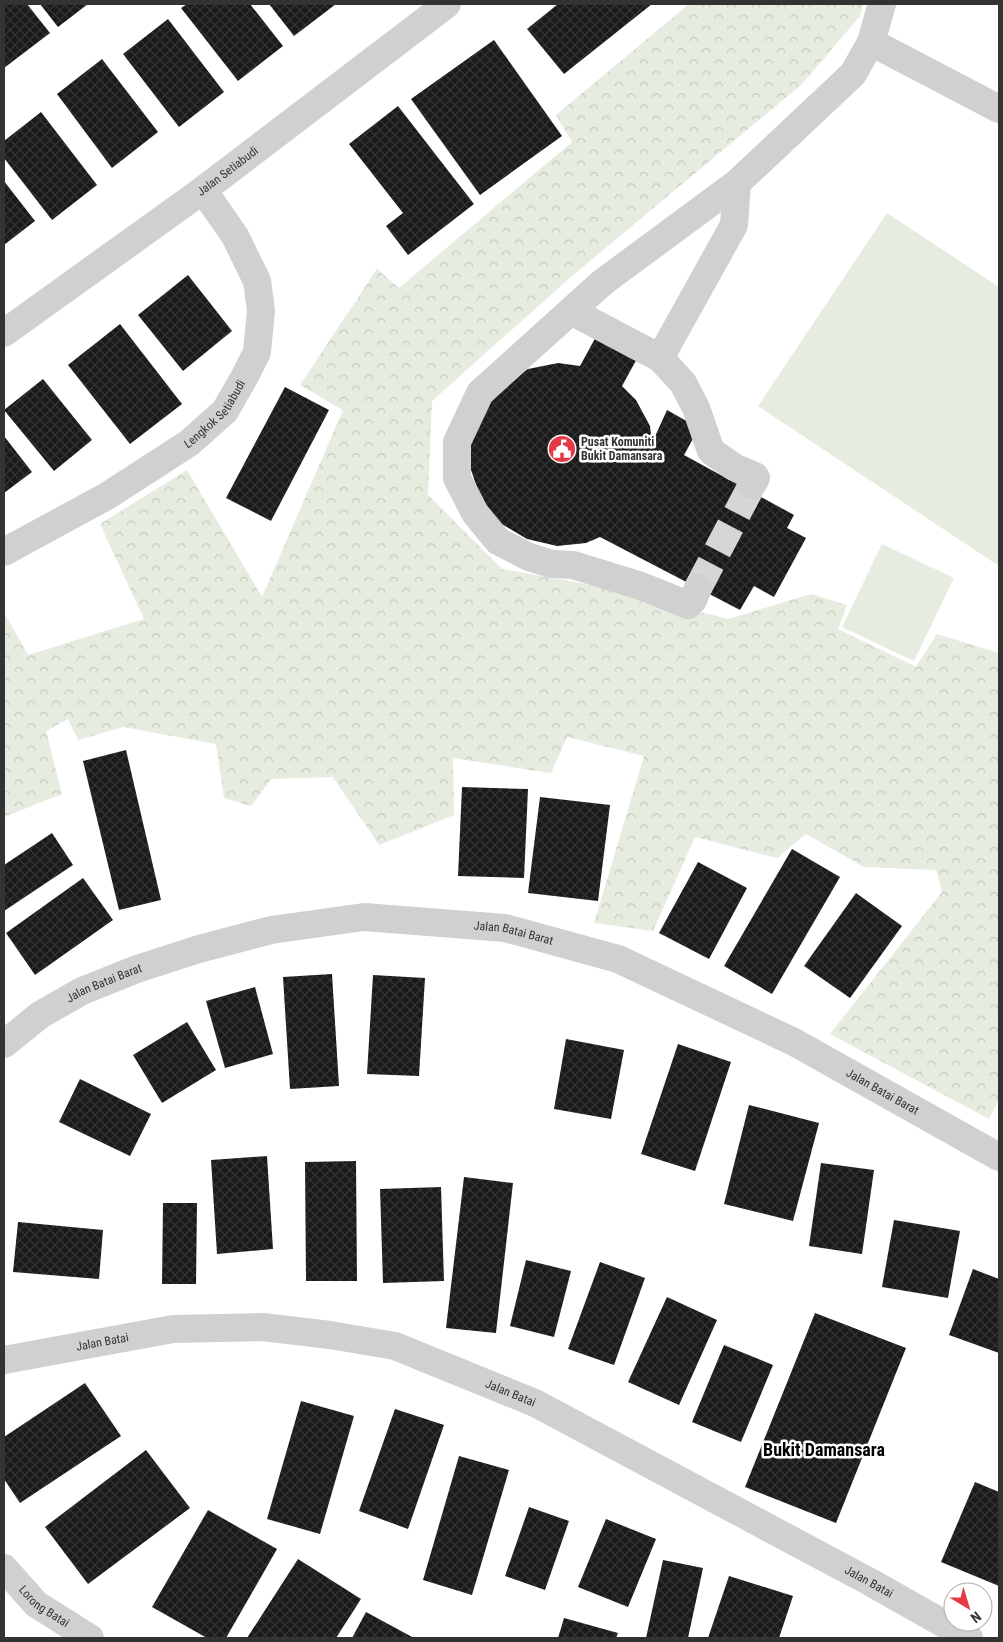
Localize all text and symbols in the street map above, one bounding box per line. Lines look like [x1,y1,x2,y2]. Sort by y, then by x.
street label: Jalan Setiabudi [194,144,261,199]
street label: Lengkok Setiabudi [181,378,248,451]
public building icon: Pusat Komuniti Bukit Damansara [547,434,577,464]
place label: Pusat Komuniti Bukit Damansara [581,435,663,463]
street label: Jalan Batai Barat [473,919,555,948]
street label: Jalan Batai Barat [64,961,144,1006]
street label: Jalan Batai Barat [844,1066,922,1118]
street label: Jalan Batai [75,1330,130,1354]
street label: Jalan Batai [483,1377,538,1410]
district label: Bukit Damansara [763,1439,885,1460]
street label: Jalan Batai [842,1563,895,1601]
north arrow [943,1582,993,1632]
street label: Lorong Batai [16,1583,72,1630]
text: N [968,1608,984,1626]

